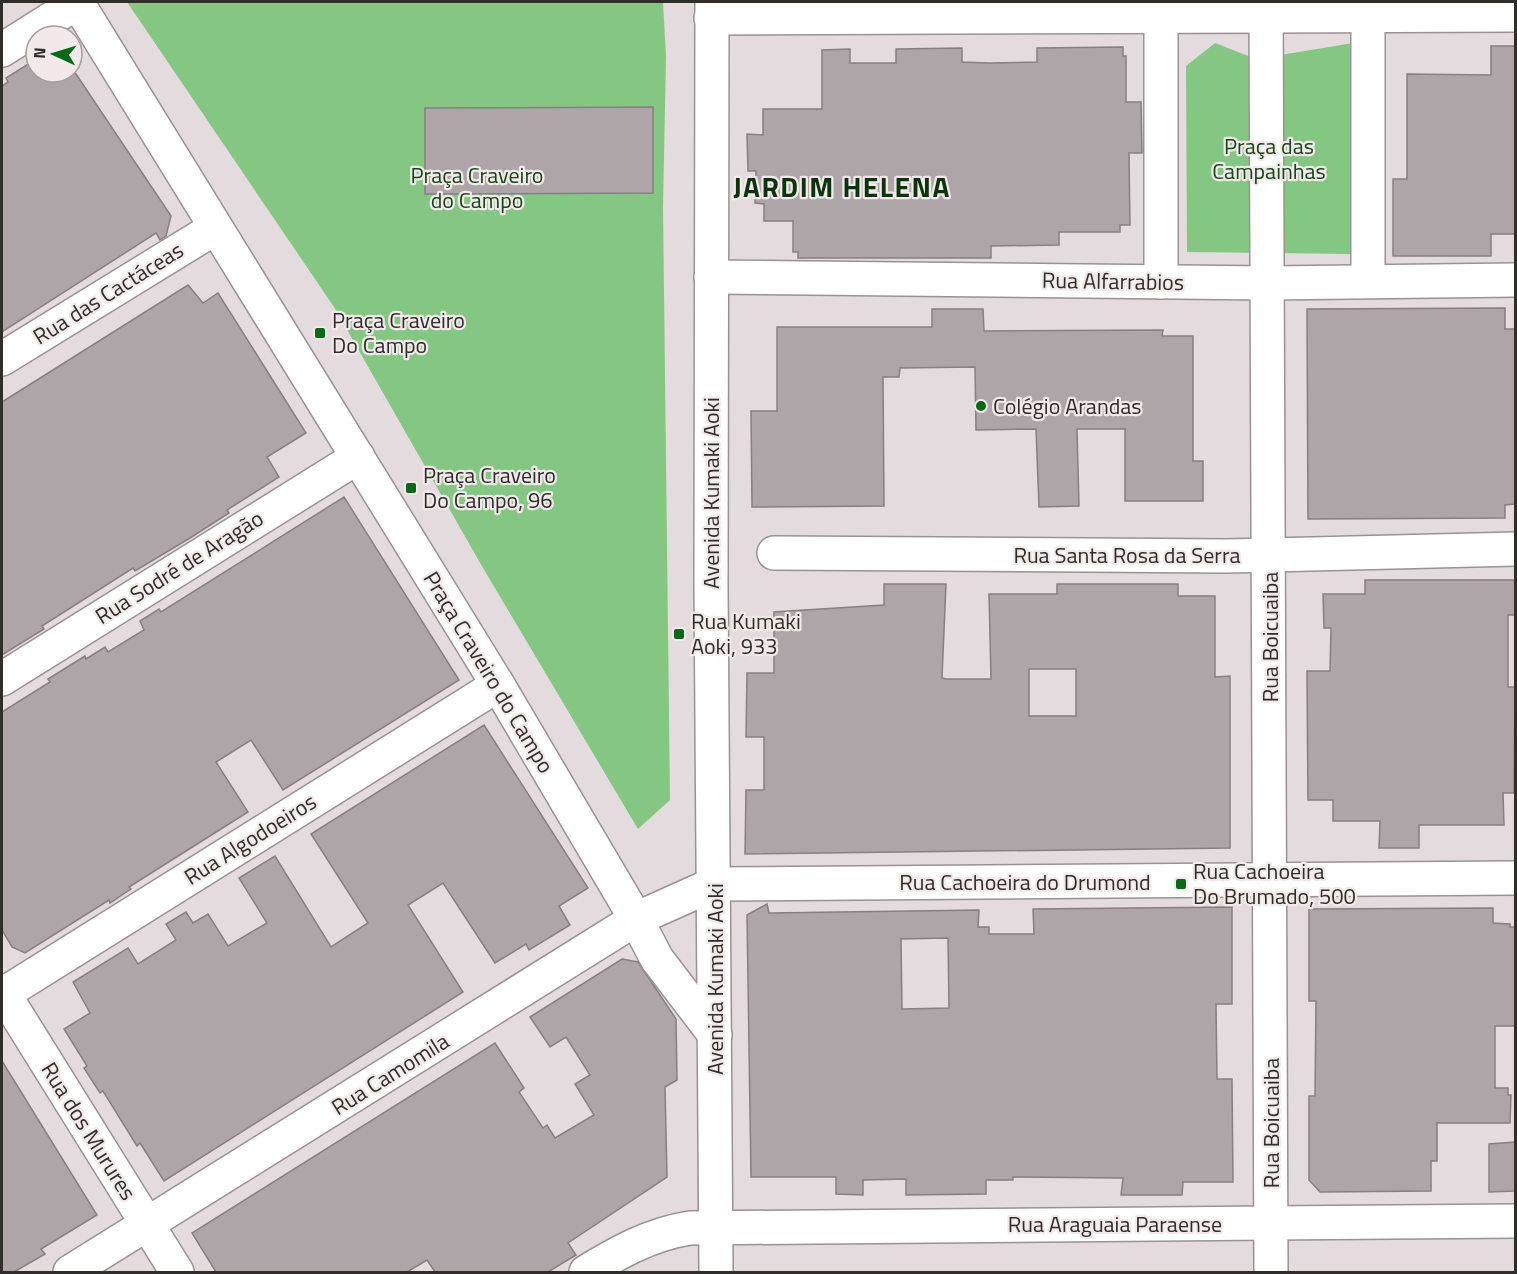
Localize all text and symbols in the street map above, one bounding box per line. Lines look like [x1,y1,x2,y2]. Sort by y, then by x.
north arrow [24,24,84,84]
text: N [27,47,51,59]
park label: Praça das Campainhas [1212,129,1326,188]
park label: Praça Craveiro do Campo [411,158,543,217]
district label: JARDIM HELENA [733,165,951,208]
street label: Rua das Cactáceas [26,233,190,353]
street label: Rua Alfarrabios [1042,263,1184,299]
place label: Praça Craveiro Do Campo [332,303,465,362]
marker: Praça Craveiro Do Campo [313,326,327,340]
place label: Colégio Arandas [993,389,1142,423]
street label: Avenida Kumaki Aoki [694,397,728,589]
marker: Colégio Arandas [974,399,988,413]
place label: Praça Craveiro Do Campo, 96 [423,458,556,517]
marker: Praça Craveiro Do Campo, 96 [404,481,418,495]
street label: Rua Sodré de Aragão [88,501,270,633]
street label: Rua Santa Rosa da Serra [1013,538,1241,572]
street label: Praça Craveiro do Campo [415,565,563,779]
street label: Rua Boicuaiba [1253,572,1287,702]
place label: Rua Kumaki Aoki, 933 [691,604,801,663]
marker: Rua Kumaki Aoki, 933 [672,627,686,641]
street label: Rua Algodoeiros [177,785,323,893]
place label: Rua Cachoeira Do Brumado, 500 [1193,854,1356,913]
street label: Rua Cachoeira do Drumond [899,865,1151,899]
marker: Rua Cachoeira Do Brumado, 500 [1174,877,1188,891]
street label: Avenida Kumaki Aoki [698,883,732,1075]
street label: Rua Camomila [324,1024,456,1124]
street label: Rua dos Murures [33,1055,145,1207]
street label: Rua Boicuaiba [1254,1058,1288,1188]
street label: Rua Araguaia Paraense [1008,1207,1222,1241]

